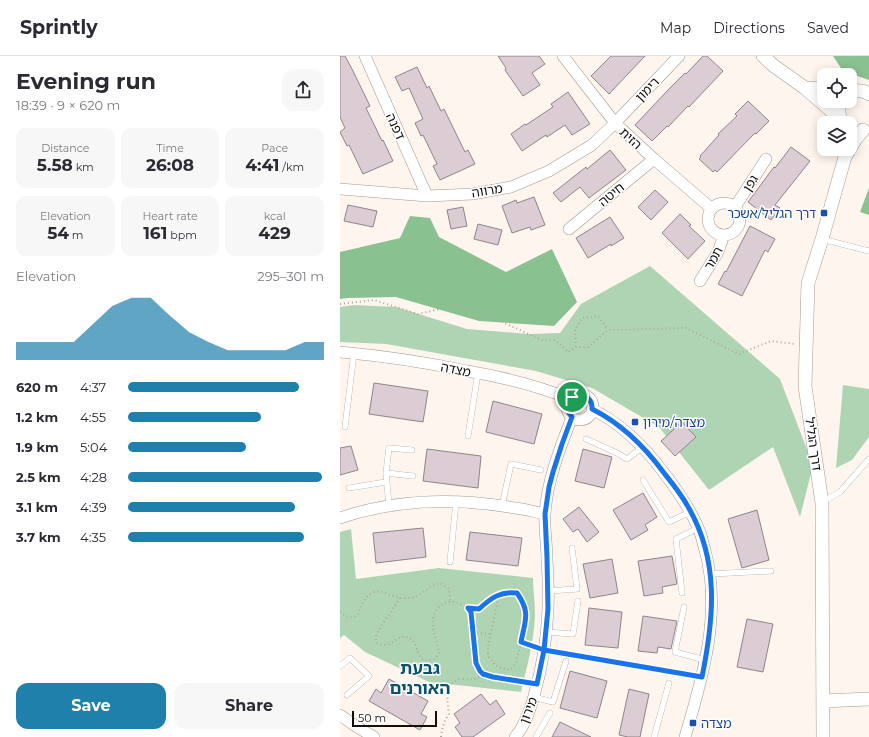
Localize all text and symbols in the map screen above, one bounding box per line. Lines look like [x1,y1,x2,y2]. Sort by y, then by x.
text: Sprintly [20,16,98,39]
text: Map [660,19,691,37]
text: Directions [713,19,785,37]
text: Saved [807,19,849,37]
text: Evening run [16,68,156,95]
map controls [817,68,857,156]
button: locate [817,68,857,108]
button: share [282,69,324,111]
street label: רימון [632,74,662,104]
text: 18:39 · 9 × 620 m [16,97,120,113]
street label: דפנה [383,110,409,142]
button: layers [817,116,857,156]
street label: הזית [616,124,646,152]
text: Distance [41,141,89,155]
text: Time [156,141,184,155]
text: Pace [261,141,288,155]
text: 5.58 [37,155,73,175]
text: 26:08 [146,155,194,175]
text: 4:41 [245,155,279,175]
text: km [73,160,94,174]
text: /km [279,160,304,174]
street label: גפן [739,172,761,194]
street label: חיטה [595,179,627,209]
street label: מרווה [470,180,504,200]
place label: דרך הגליל/אשכר [727,205,816,221]
marker: דרך הגליל/אשכר [819,208,829,218]
text: Elevation [40,209,91,223]
text: Heart rate [142,209,198,223]
text: kcal [264,209,286,223]
text: 54 [47,223,69,243]
text: 161 [143,223,167,243]
text: 429 [258,223,291,243]
text: m [69,228,84,242]
text: bpm [167,228,197,242]
street label: תמר [700,244,726,272]
text: Elevation [16,268,76,284]
text: 295–301 m [257,268,324,284]
street label: מצדה [439,358,473,380]
text: 620 m [16,379,58,395]
text: 4:37 [80,379,106,395]
pin [555,380,589,414]
icon: arrive [561,386,583,408]
text: 1.2 km [16,409,58,425]
text: 4:55 [80,409,106,425]
place label: מצדה/מירון [643,414,705,430]
street label: דרך הגליל [802,416,826,472]
marker: מצדה/מירון [630,417,640,427]
text: 1.9 km [16,439,59,455]
text: 5:04 [80,439,107,455]
text: 2.5 km [16,469,61,485]
text: 4:28 [80,469,107,485]
text: 3.1 km [16,499,58,515]
text: 4:39 [80,499,107,515]
text: 3.7 km [16,529,61,545]
text: 4:35 [80,529,106,545]
district label: גבעת האורנים [390,658,450,698]
button: Save [16,683,166,729]
button: Share [174,683,324,729]
street label: מירון [516,694,540,726]
scale bar [352,709,437,728]
text: 50 m [358,711,386,725]
place label: מצדה [701,715,732,731]
marker: מצדה [688,718,698,728]

